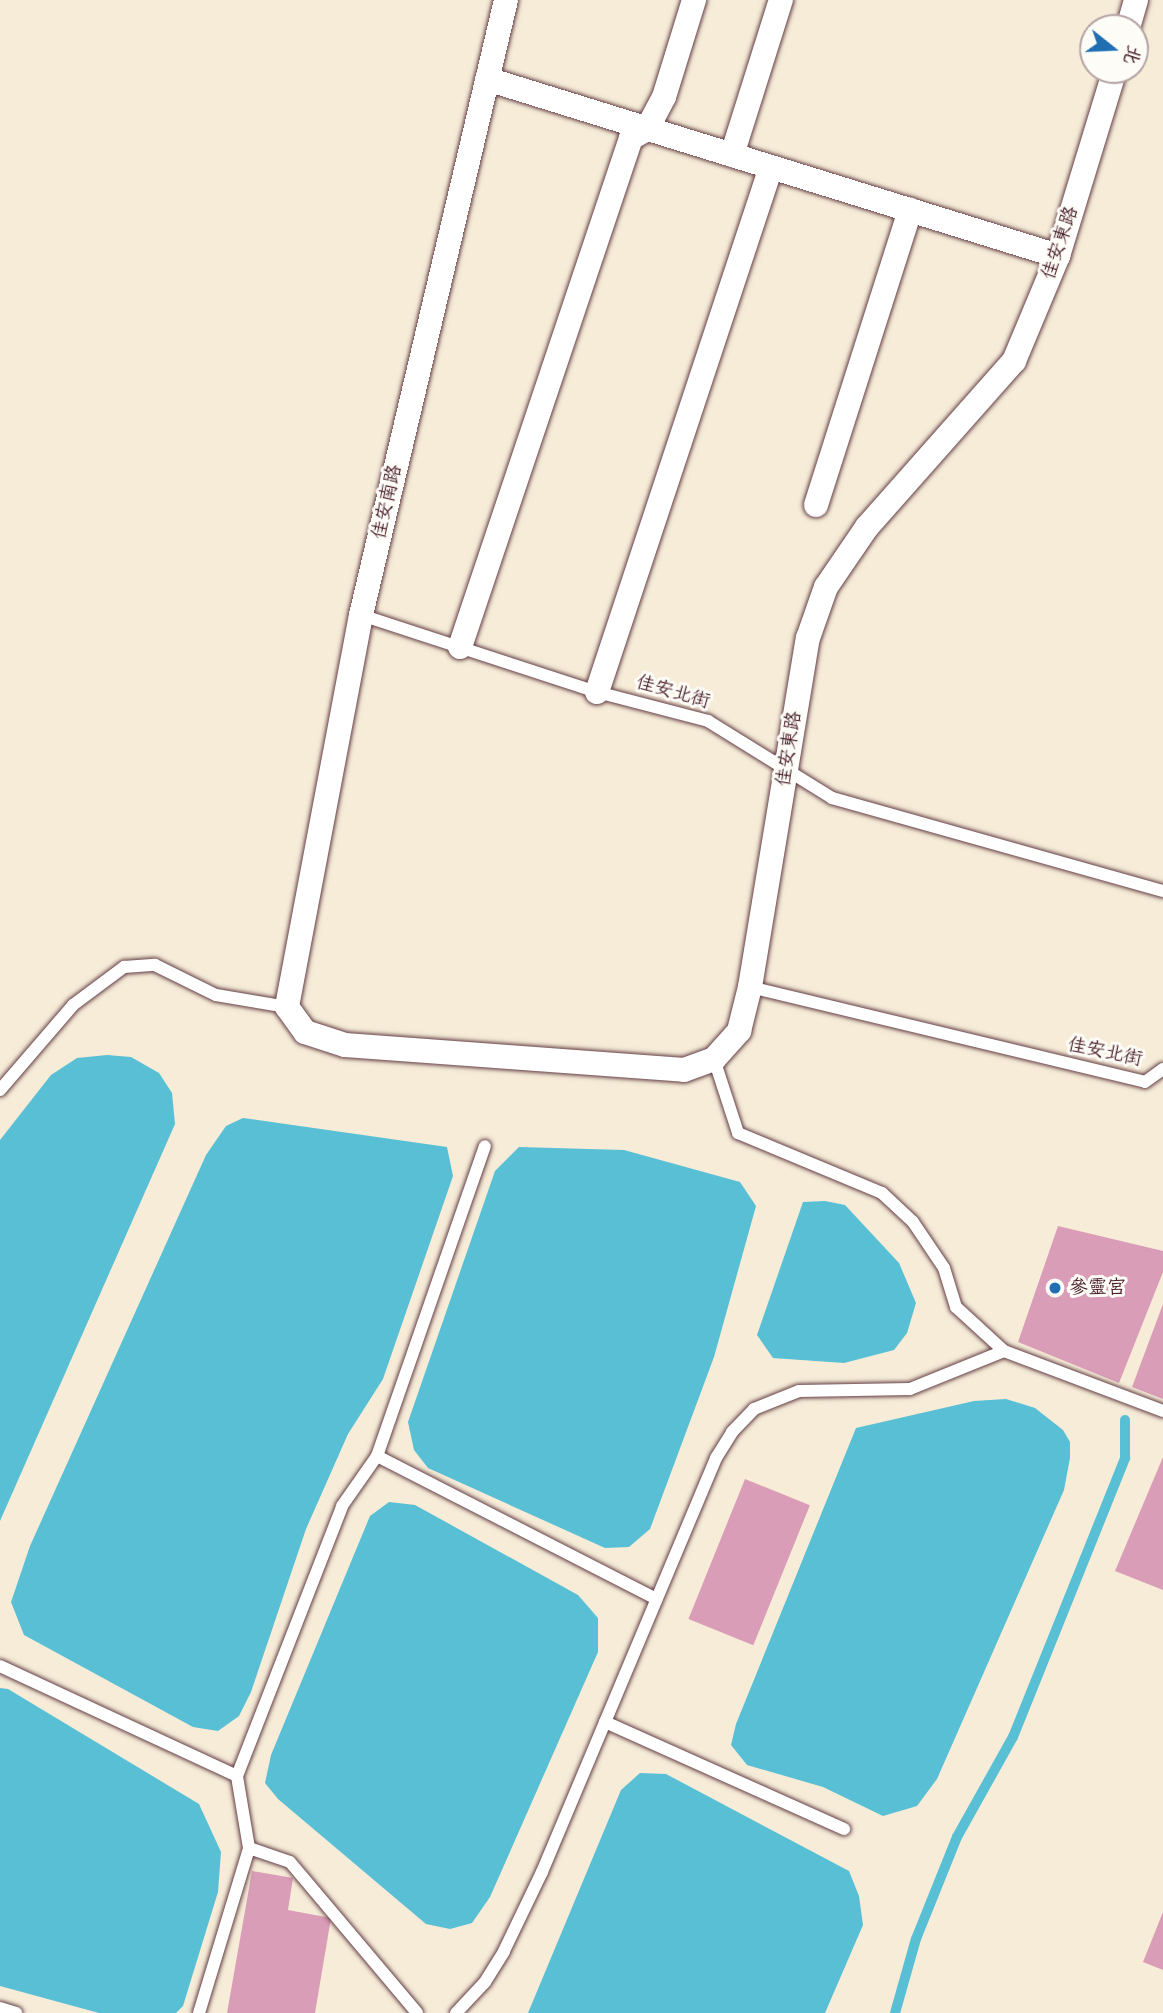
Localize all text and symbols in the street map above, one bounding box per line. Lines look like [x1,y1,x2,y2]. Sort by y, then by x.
north arrow [1079,14,1149,84]
text: 北 [1118,42,1146,68]
street label: 佳安東路 [1037,203,1083,283]
street label: 佳安南路 [367,462,407,542]
street label: 佳安北街 [633,671,713,713]
street label: 佳安東路 [772,710,806,788]
street label: 佳安北街 [1065,1033,1145,1071]
place label: 參靈宮 [1069,1277,1126,1299]
marker: 參靈宮 [1047,1280,1063,1296]

